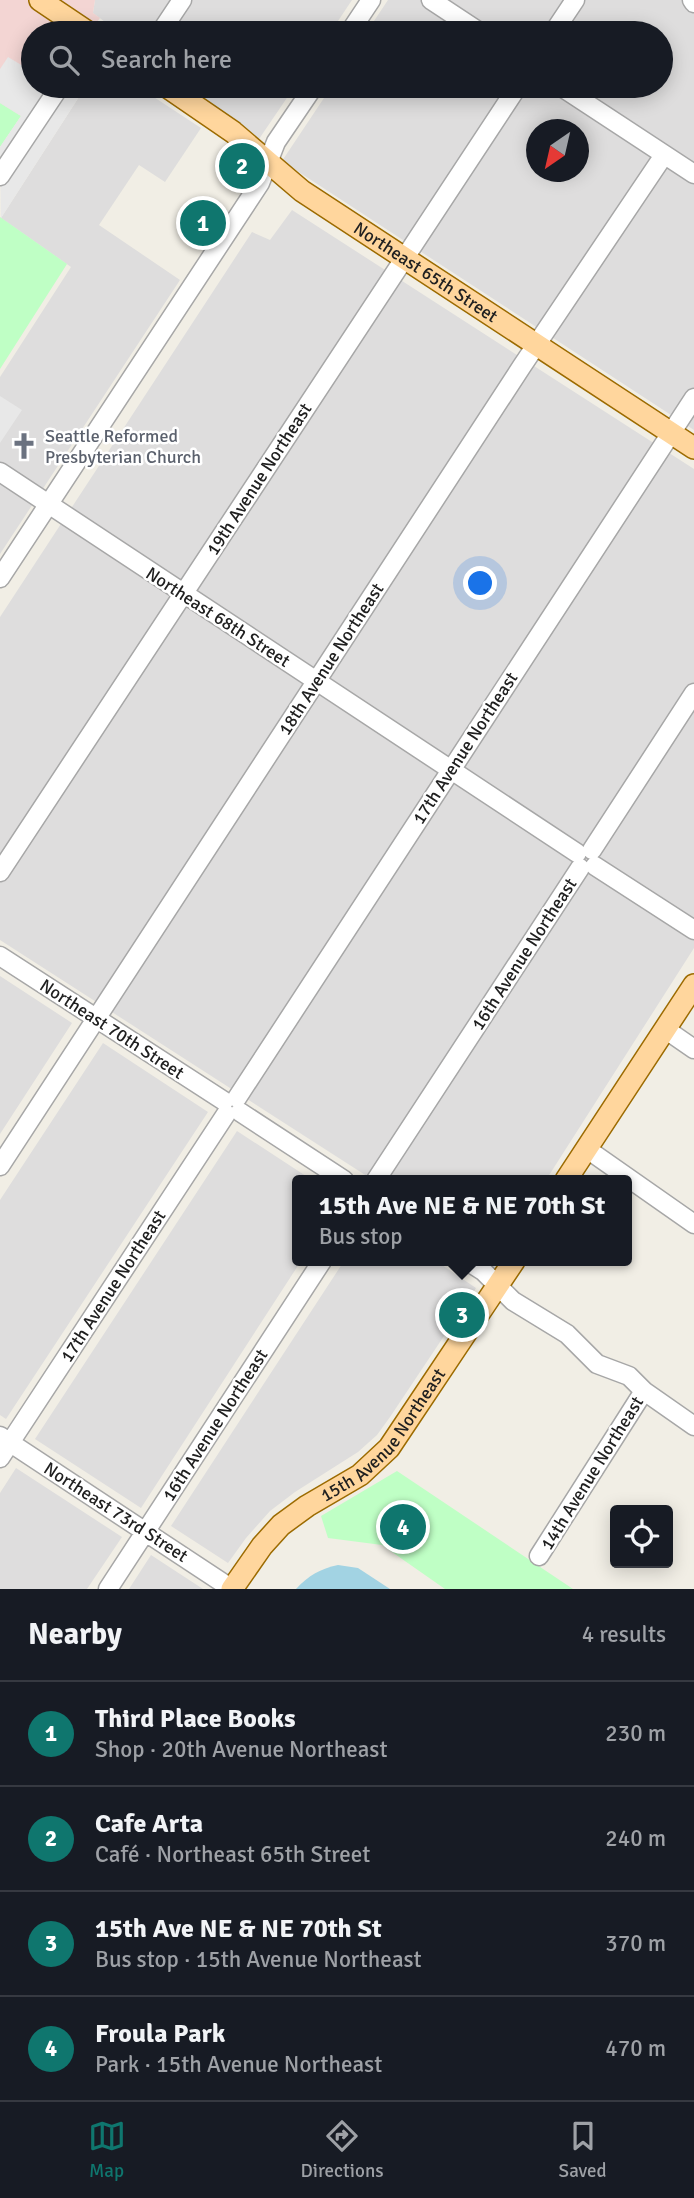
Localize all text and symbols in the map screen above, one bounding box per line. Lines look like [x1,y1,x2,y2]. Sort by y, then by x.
search box [21,21,673,98]
icon: search [45,41,83,79]
text: Search here [101,44,232,76]
north arrow [526,119,589,182]
pin: 2 [219,140,265,192]
pin: 1 [180,197,226,249]
street label: Northeast 65th Street [350,217,502,327]
street label: 19th Avenue Northeast [202,399,316,559]
place label: Seattle Reformed Presbyterian Church [45,425,201,468]
church icon: Seattle Reformed Presbyterian Church [9,431,39,461]
street label: Northeast 68th Street [142,562,294,672]
your location [463,566,497,600]
street label: 18th Avenue Northeast [274,579,388,739]
street label: 17th Avenue Northeast [408,668,522,828]
street label: 16th Avenue Northeast [467,874,581,1034]
street label: Northeast 70th Street [36,974,188,1084]
popup [292,1175,632,1266]
text: 15th Ave NE & NE 70th St [319,1190,605,1222]
street label: 17th Avenue Northeast [56,1206,170,1366]
text: Bus stop [319,1222,402,1251]
pin: 3 [439,1289,485,1341]
street label: 16th Avenue Northeast [158,1345,272,1505]
street label: 15th Avenue Northeast [317,1364,450,1507]
street label: 14th Avenue Northeast [536,1392,648,1554]
street label: Northeast 73rd Street [40,1457,192,1567]
pin: 4 [380,1501,426,1553]
map controls [610,1505,673,1568]
button: locate [610,1505,673,1568]
text: Nearby [28,1616,122,1653]
text: 4 results [582,1620,666,1649]
text: Third Place Books [95,1703,296,1735]
text: 1 [45,1719,57,1748]
text: 230 m [605,1719,666,1748]
text: Shop · 20th Avenue Northeast [95,1735,387,1764]
text: Cafe Arta [95,1808,203,1840]
text: 2 [45,1824,57,1853]
text: 240 m [605,1824,666,1853]
text: Café · Northeast 65th Street [95,1840,370,1869]
text: 15th Ave NE & NE 70th St [95,1913,382,1945]
text: 3 [45,1929,57,1958]
text: 370 m [605,1929,666,1958]
text: Bus stop · 15th Avenue Northeast [95,1945,422,1974]
text: Froula Park [95,2018,225,2050]
text: 4 [45,2034,57,2063]
text: 470 m [605,2034,666,2063]
text: Park · 15th Avenue Northeast [95,2050,382,2079]
tab: Map [88,2117,126,2183]
tab: Directions [301,2117,384,2183]
tab: Saved [559,2117,606,2183]

